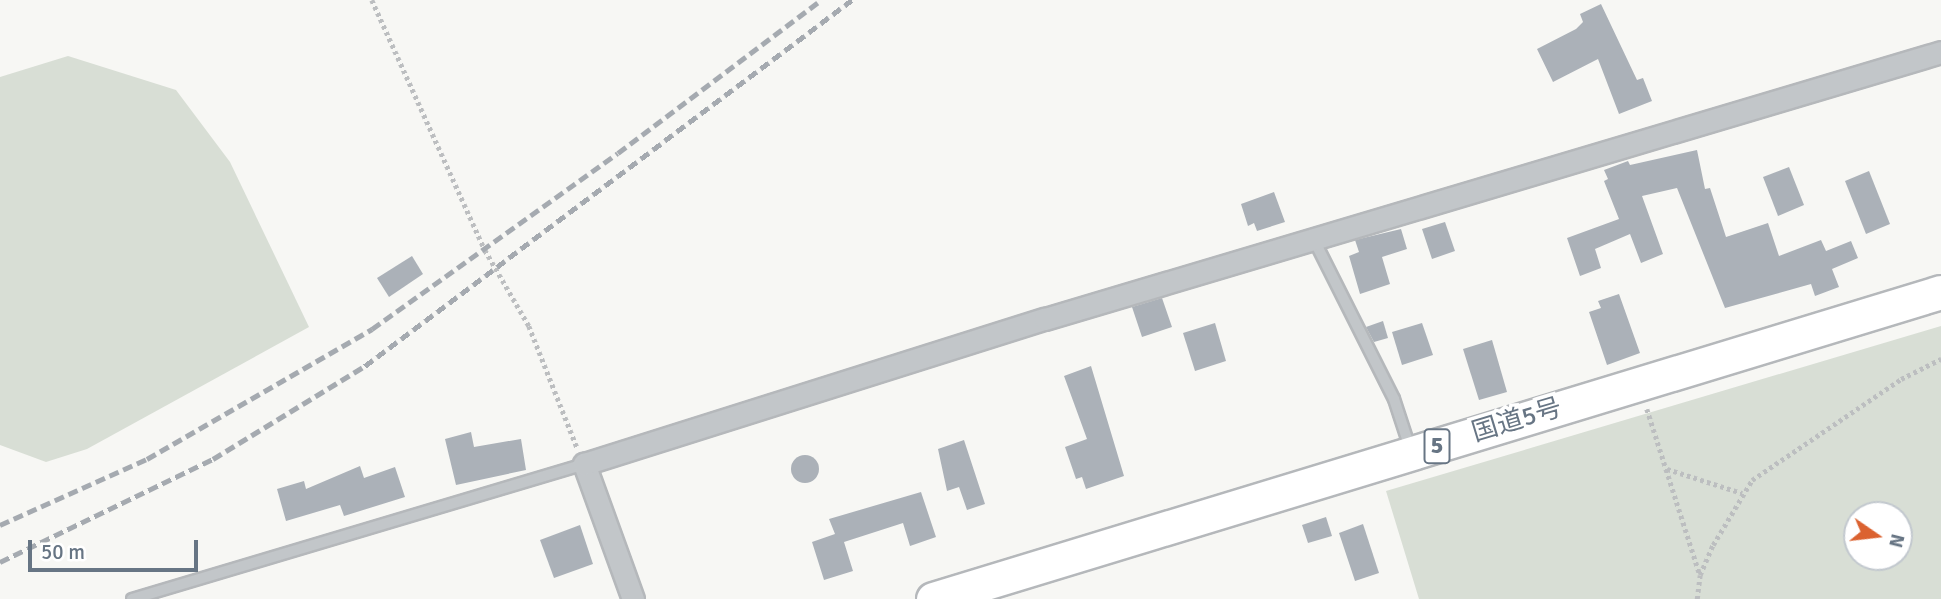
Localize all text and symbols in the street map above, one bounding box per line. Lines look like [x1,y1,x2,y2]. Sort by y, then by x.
street label: 国道5号 [1468,393,1566,449]
road number: 5 [1423,426,1451,466]
north arrow [1843,501,1913,571]
scale bar [32,526,201,570]
text: N [1883,531,1910,550]
text: 50 m [41,539,85,565]

